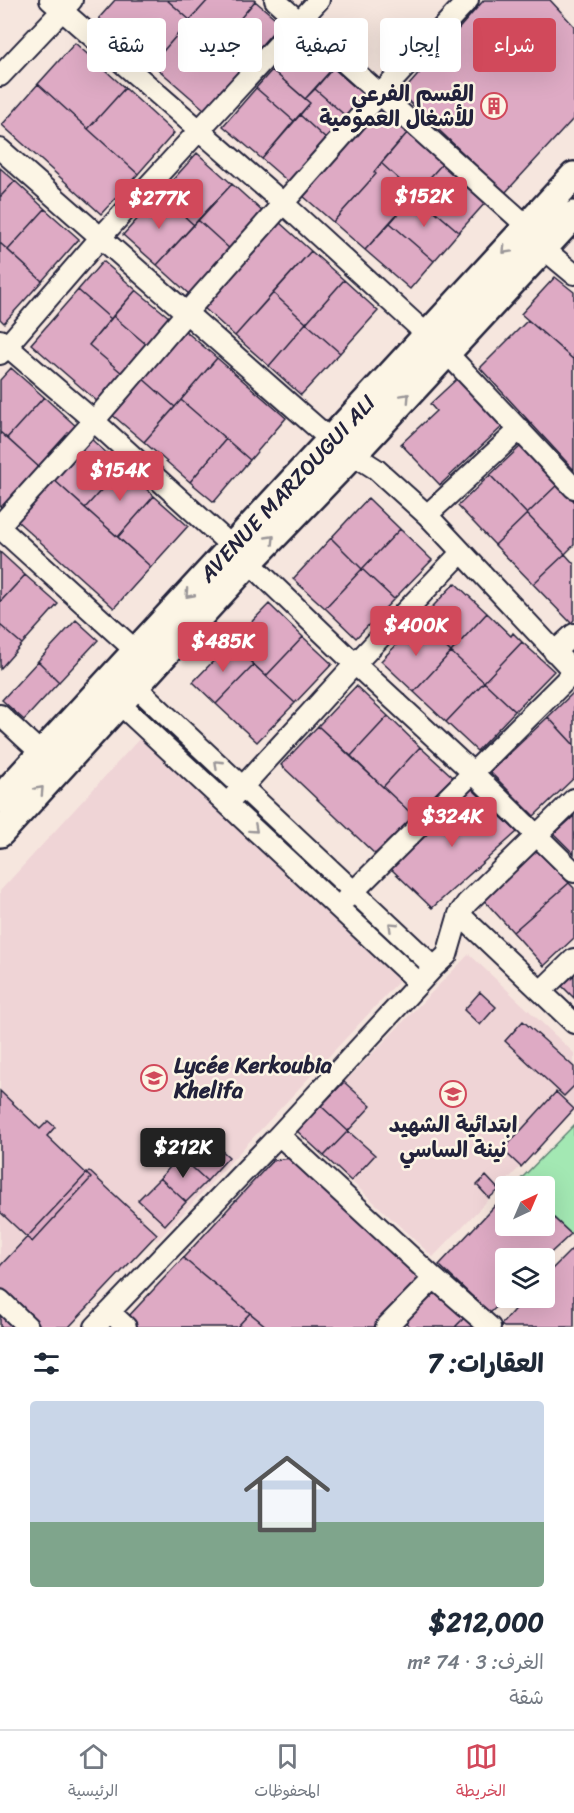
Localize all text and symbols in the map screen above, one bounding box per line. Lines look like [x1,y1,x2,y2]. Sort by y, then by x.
chip: شقة [87,18,166,72]
chip: جديد [178,18,262,72]
chip: تصفية [274,18,368,72]
chip: إيجار [380,18,461,72]
chip: شراء [473,18,556,72]
place label: القسم الفرعي للأشغال العمومية [319,74,474,138]
building icon: القسم الفرعي للأشغال العمومية [479,91,509,121]
pin: $152K [382,177,466,228]
pin: $277K [117,179,201,230]
text: $152K [395,179,453,214]
text: $277K [129,181,189,216]
one-way arrow [503,243,514,254]
street label: AVENUE MARZOUGUI ALI [189,385,386,592]
one-way arrow [399,394,410,404]
pin: $154K [78,451,162,502]
text: $154K [91,453,149,488]
one-way arrow [264,535,275,546]
one-way arrow [185,587,196,598]
pin: $400K [374,606,458,657]
text: $400K [384,608,448,643]
pin: $485K [181,622,265,673]
text: $485K [192,624,254,659]
one-way arrow [215,761,226,772]
one-way arrow [32,786,43,797]
pin: $324K [410,797,494,848]
text: $324K [422,799,482,834]
one-way arrow [247,822,258,833]
one-way arrow [388,922,398,933]
place label: Lycée Kerkoubia Khelifa [173,1046,333,1110]
school or university icon: Lycée Kerkoubia Khelifa [139,1063,169,1093]
school or university icon: ابتدائية الشهيد نينة الساسي [438,1079,468,1109]
place label: ابتدائية الشهيد نينة الساسي [389,1105,517,1169]
pin: $212K [141,1128,225,1179]
text: $212K [154,1130,212,1165]
north arrow [495,1176,555,1236]
map controls [495,1176,555,1308]
button: layers [495,1248,555,1308]
text: العقارات: 7 [427,1340,544,1386]
icon: filters [30,1347,63,1380]
icon: home [233,1440,341,1548]
text: $212,000 [429,1599,544,1645]
text: الغرف: 3 · 74 m² [408,1645,544,1680]
text: شقة [509,1680,544,1715]
tab: الرئيسية [68,1740,118,1805]
tab: المحفوظات [254,1740,320,1805]
tab: الخريطة [456,1740,506,1805]

